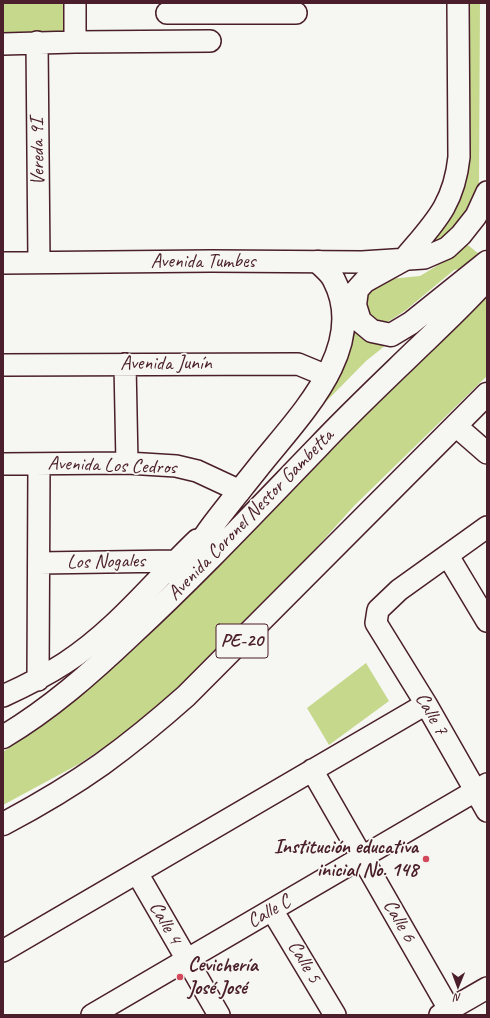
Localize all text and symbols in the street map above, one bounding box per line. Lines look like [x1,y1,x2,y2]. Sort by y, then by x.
street label: Vereda 9I [25,118,51,186]
street label: Avenida Tumbes [151,250,255,274]
street label: Avenida Junín [120,352,212,376]
street label: Avenida Coronel Nestor Gambetta [163,424,339,606]
street label: Avenida Los Cedros [47,452,177,480]
street label: Los Nogales [67,549,145,575]
road number: PE-20 [216,624,268,658]
street label: Calle 7 [409,688,453,740]
place label: Institución educativa inicial No. 148 [274,836,418,883]
marker: Institución educativa inicial No. 148 [421,854,431,864]
street label: Calle C [243,890,295,934]
street label: Calle 6 [377,895,421,947]
street label: Calle 4 [143,897,187,949]
street label: Calle 5 [282,936,326,988]
place label: Cevichería José José [188,954,258,1001]
north arrow [438,966,478,1006]
marker: Cevichería José José [175,972,185,982]
text: N [454,991,461,1005]

